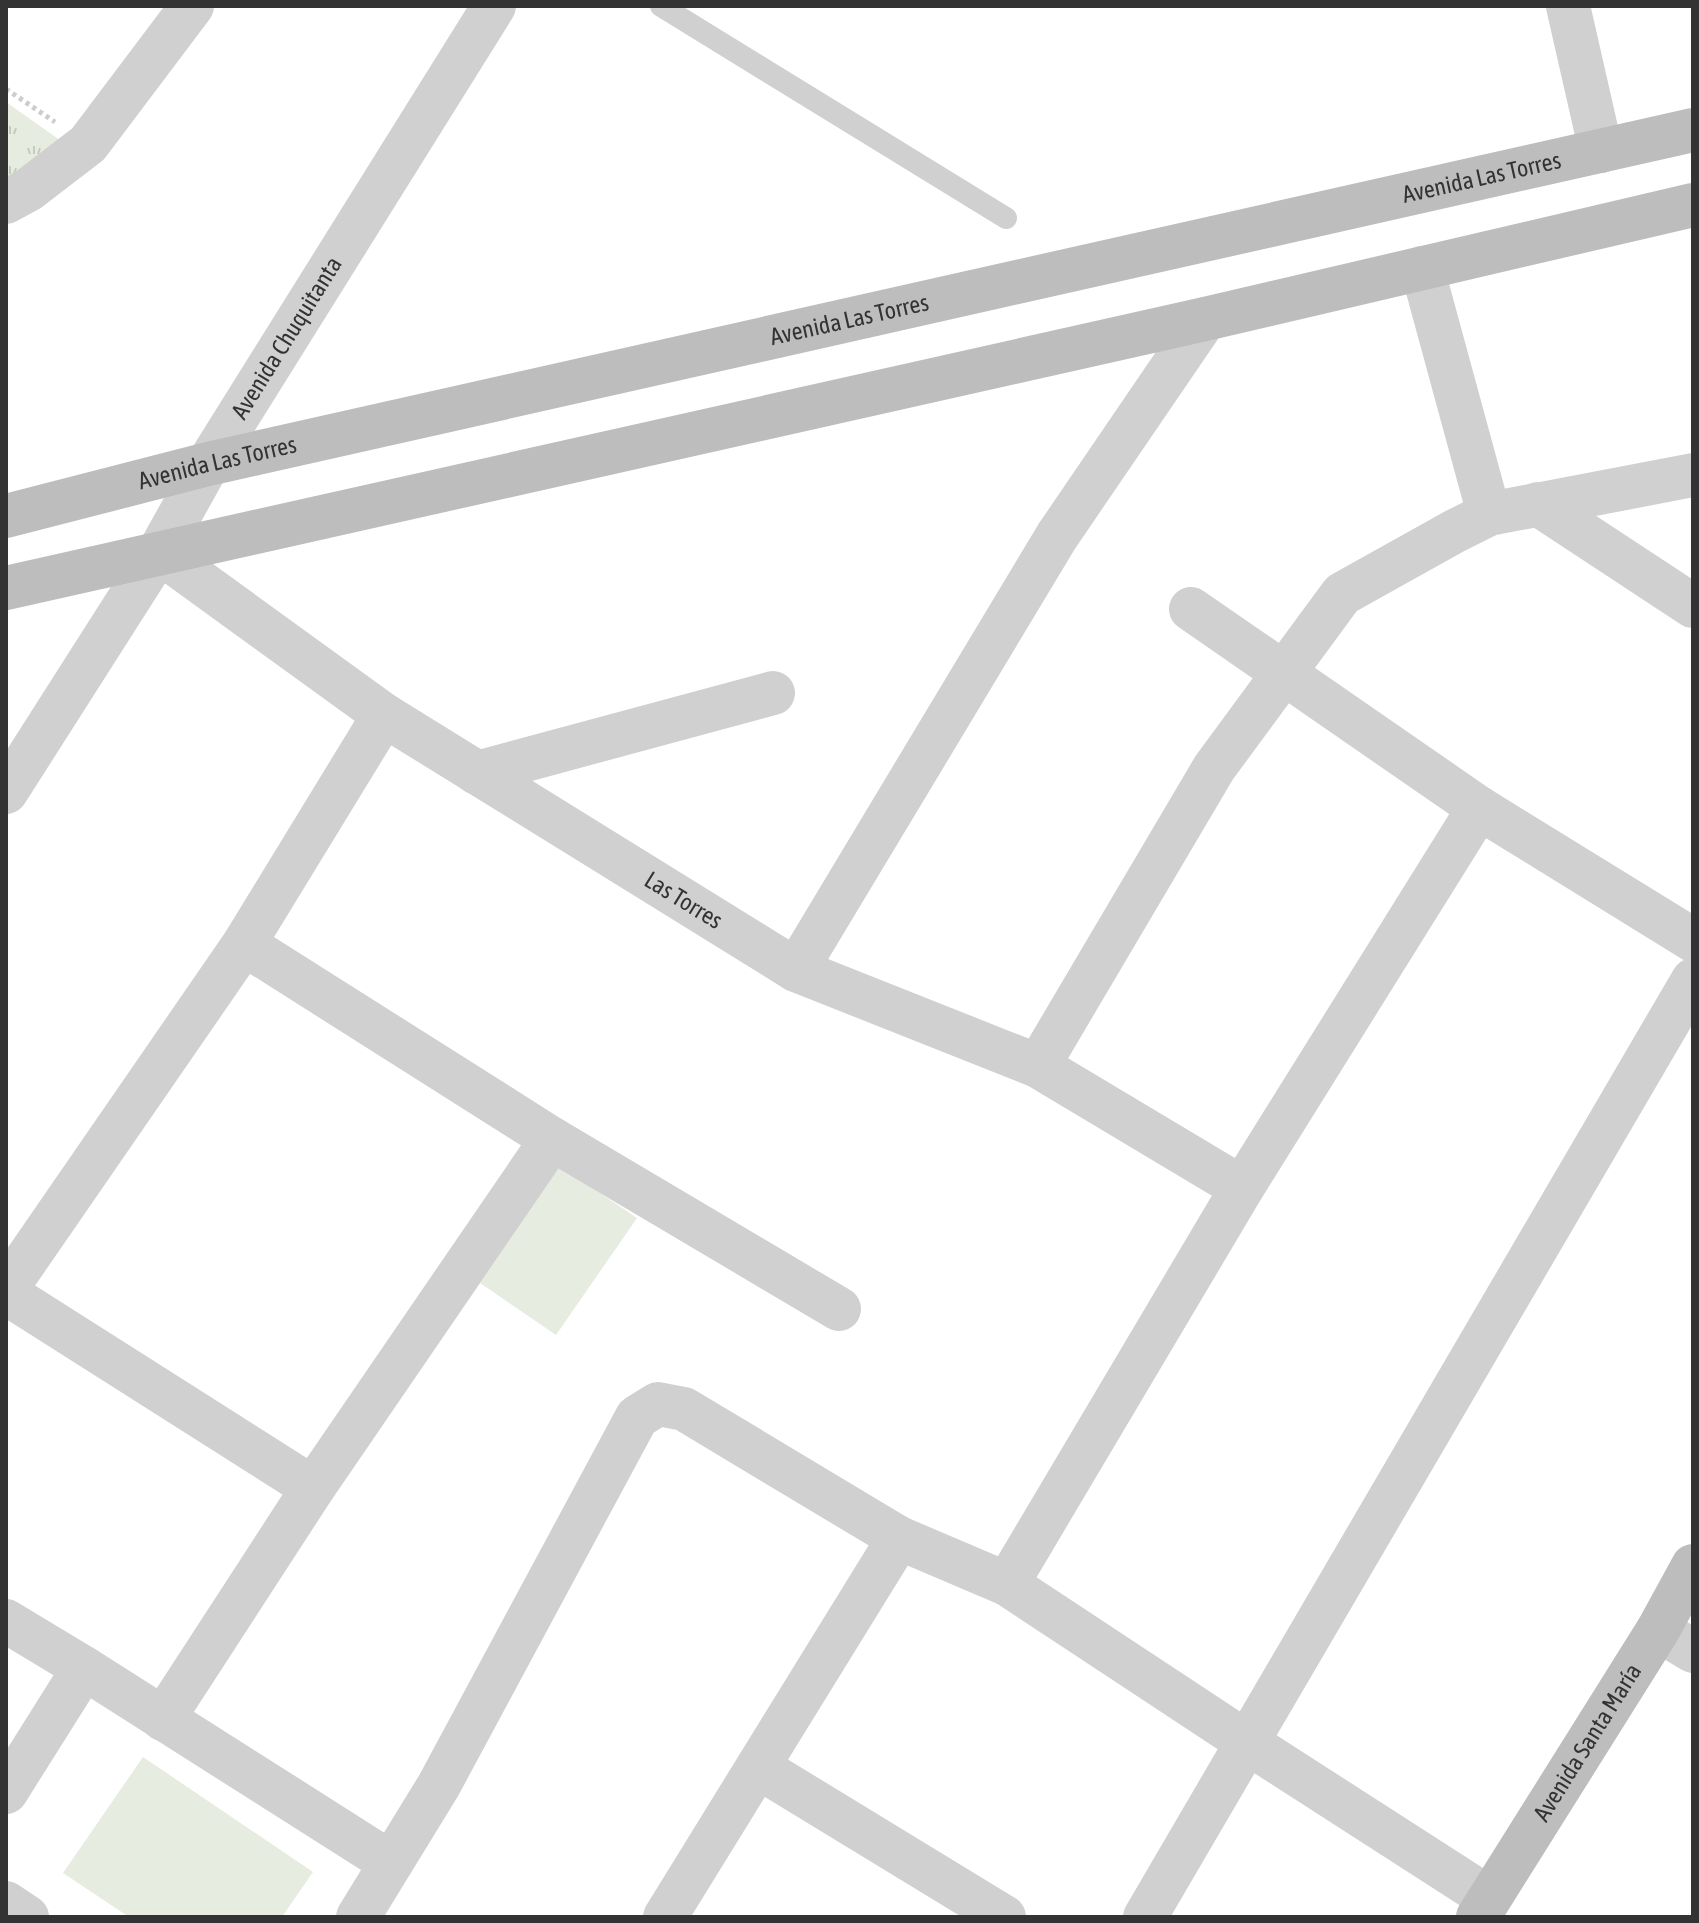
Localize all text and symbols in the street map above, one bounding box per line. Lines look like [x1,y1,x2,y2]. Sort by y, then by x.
street label: Avenida Las Torres [1400,146,1563,208]
street label: Avenida Chuquitanta [226,252,347,424]
street label: Avenida Las Torres [767,288,931,350]
street label: Avenida Las Torres [135,431,299,494]
street label: Las Torres [640,866,727,934]
street label: Avenida Santa María [1528,1658,1646,1826]

